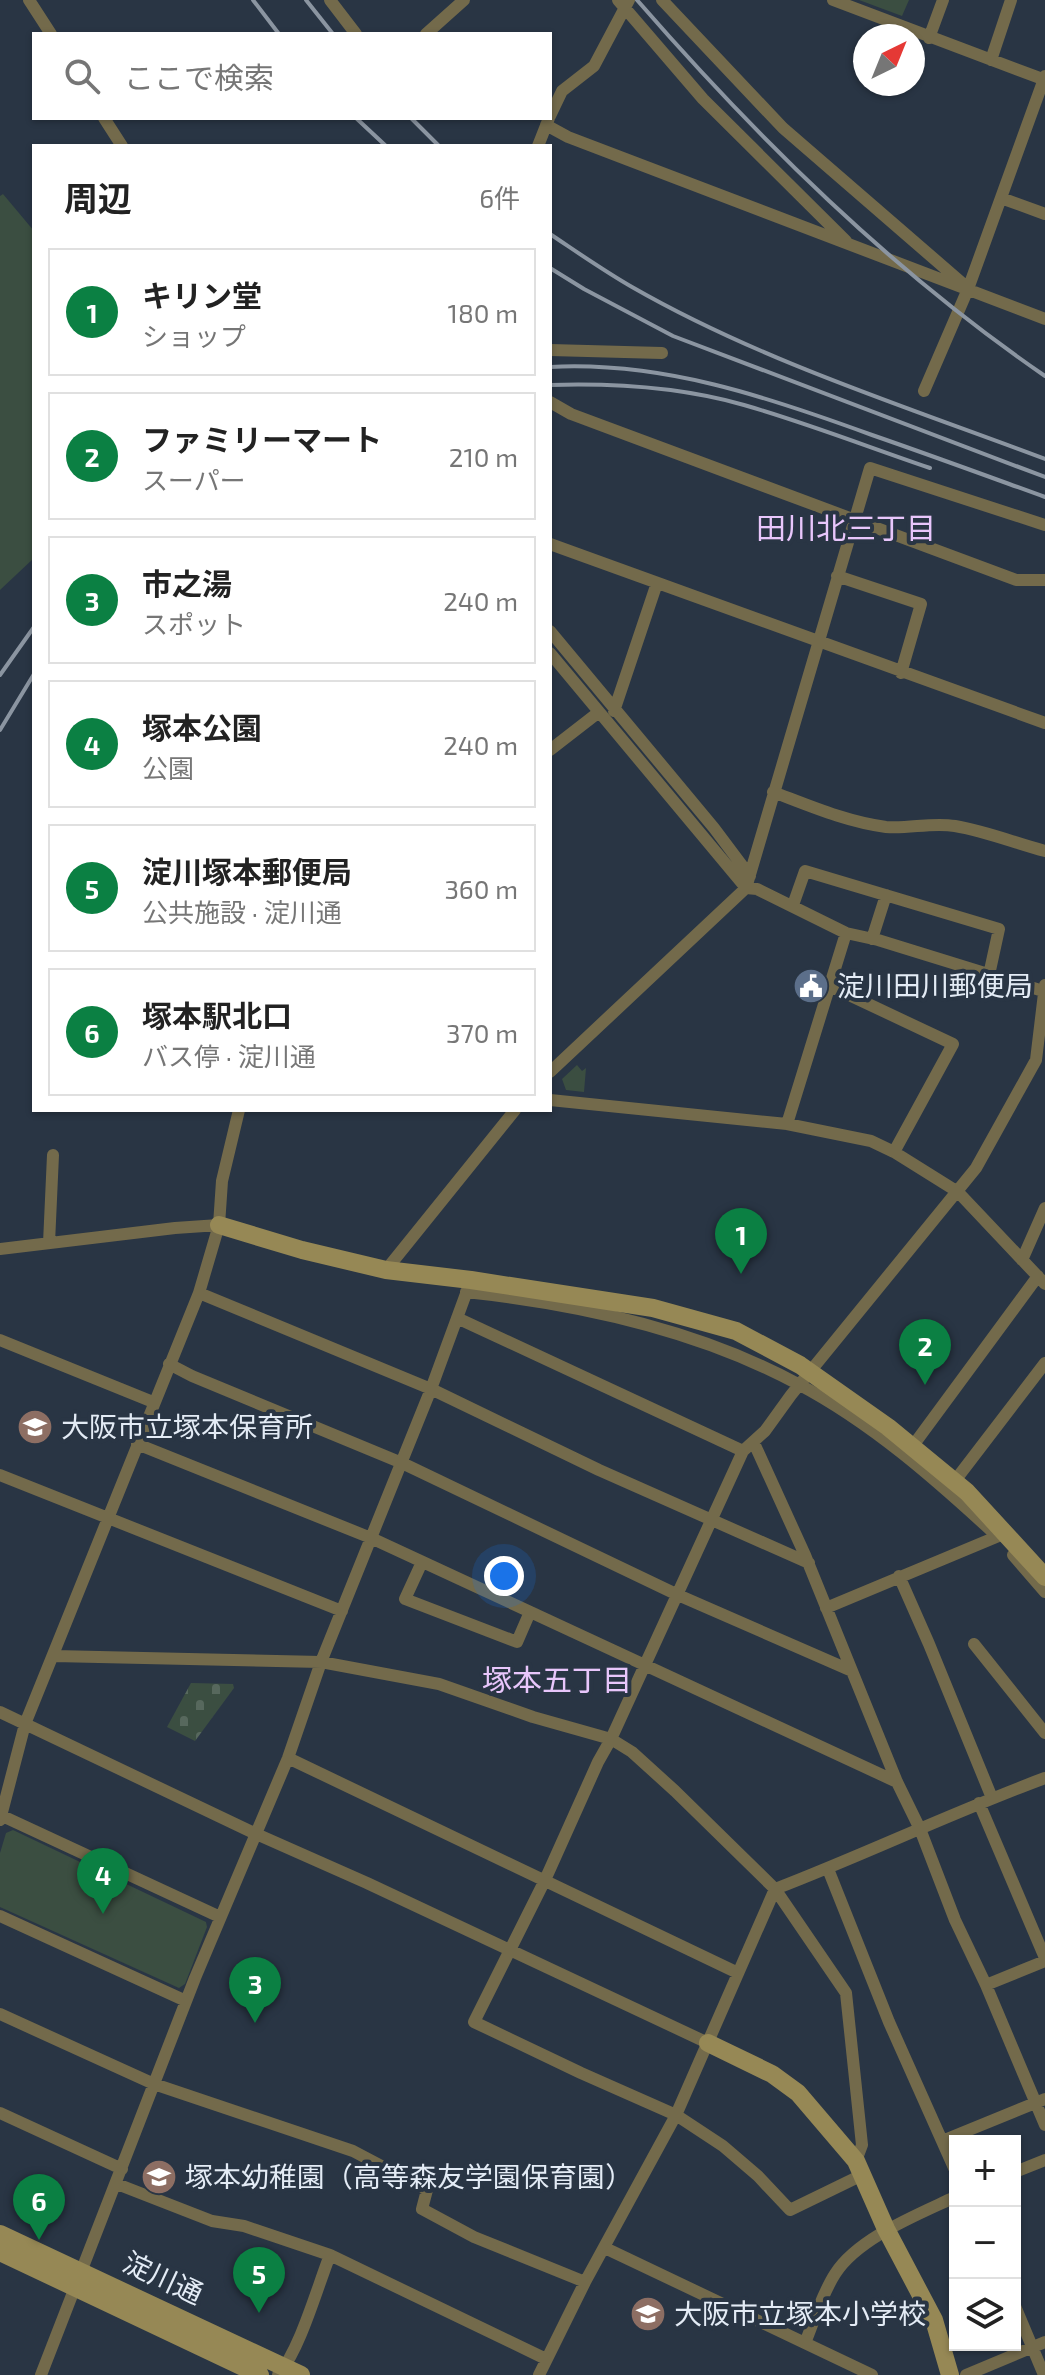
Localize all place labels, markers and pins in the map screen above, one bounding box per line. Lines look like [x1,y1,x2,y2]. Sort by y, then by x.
public building icon: 淀川田川郵便局 [792,967,830,1005]
place label: 淀川田川郵便局 [837,968,1033,1002]
pin: 1 [715,1208,767,1274]
pin: 2 [899,1319,951,1385]
school or university icon: 大阪市立塚本保育所 [16,1408,54,1446]
place label: 大阪市立塚本保育所 [61,1409,313,1443]
pin: 4 [77,1848,129,1914]
pin: 3 [229,1957,281,2023]
school or university icon: 塚本幼稚園（高等森友学園保育園） [140,2158,178,2196]
place label: 塚本幼稚園（高等森友学園保育園） [185,2159,633,2193]
pin: 6 [13,2174,65,2240]
pin: 5 [233,2247,285,2313]
school or university icon: 大阪市立塚本小学校 [629,2295,667,2333]
place label: 大阪市立塚本小学校 [674,2296,926,2330]

